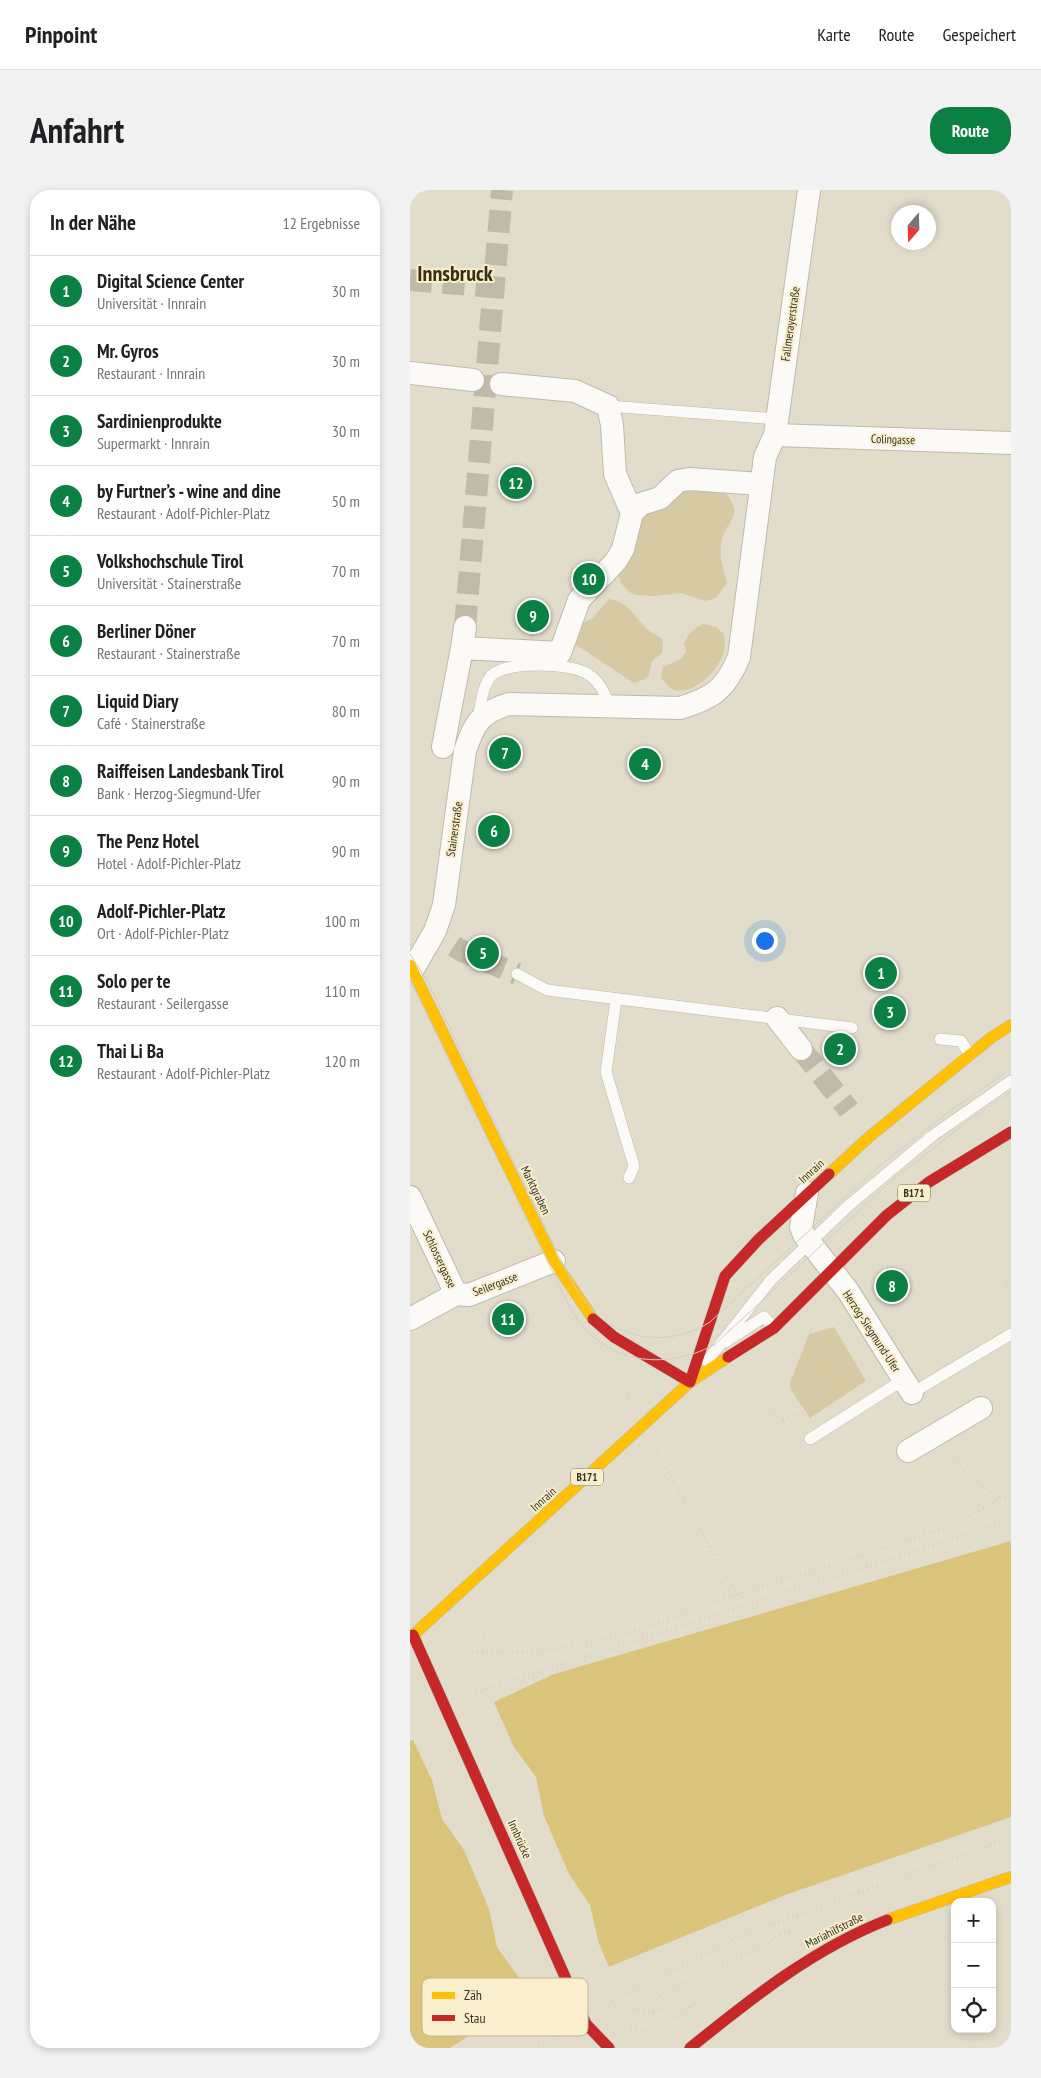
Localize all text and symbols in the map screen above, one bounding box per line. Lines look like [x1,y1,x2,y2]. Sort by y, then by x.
text: Pinpoint [25,19,97,50]
text: Karte [817,23,851,46]
text: Route [879,23,914,46]
text: Gespeichert [942,23,1016,46]
text: Anfahrt [30,107,124,153]
button: Route [930,107,1011,154]
north arrow [891,205,936,250]
text: In der Nähe [50,209,136,236]
text: 12 Ergebnisse [283,213,360,233]
district label: Innsbruck [417,259,494,287]
text: Digital Science Center [97,269,244,293]
text: 1 [62,281,70,301]
text: 30 m [332,281,360,301]
street label: Fallmerayerstraße [777,286,803,362]
text: Universität · Innrain [97,293,206,313]
text: Mr. Gyros [97,339,159,363]
text: 2 [62,351,70,371]
text: 30 m [332,351,360,371]
text: Restaurant · Innrain [97,363,205,383]
text: Sardinienprodukte [97,409,222,433]
text: 3 [62,421,70,441]
text: 30 m [332,421,360,441]
street label: Colingasse [871,431,915,447]
text: Supermarkt · Innrain [97,433,210,453]
pin: 12 [500,464,532,502]
text: by Furtner’s - wine and dine [97,479,281,503]
text: 4 [62,491,70,511]
text: 50 m [332,491,360,511]
text: Restaurant · Adolf-Pichler-Platz [97,503,270,523]
text: Volkshochschule Tirol [97,549,243,573]
pin: 10 [573,560,605,598]
text: 5 [62,561,70,581]
text: 70 m [332,561,360,581]
text: Universität · Stainerstraße [97,573,241,593]
pin: 9 [517,597,549,635]
text: Berliner Döner [97,619,196,643]
text: 6 [62,631,70,651]
text: 70 m [332,631,360,651]
text: Restaurant · Stainerstraße [97,643,240,663]
text: Liquid Diary [97,689,178,713]
text: 7 [62,701,70,721]
text: 80 m [332,701,360,721]
text: Café · Stainerstraße [97,713,205,733]
pin: 7 [489,734,521,772]
pin: 4 [629,745,661,783]
text: Raiffeisen Landesbank Tirol [97,759,284,783]
text: 8 [62,771,70,791]
text: 90 m [332,771,360,791]
text: Bank · Herzog-Siegmund-Ufer [97,783,261,803]
street label: Stainerstraße [443,800,465,858]
pin: 6 [478,812,510,850]
text: The Penz Hotel [97,829,199,853]
text: 9 [62,841,70,861]
text: 90 m [332,841,360,861]
text: Hotel · Adolf-Pichler-Platz [97,853,241,873]
text: Adolf-Pichler-Platz [97,899,226,923]
text: 10 [58,911,74,931]
text: 100 m [325,911,360,931]
text: Ort · Adolf-Pichler-Platz [97,923,229,943]
your location [752,928,778,954]
pin: 5 [467,934,499,972]
pin: 1 [865,954,897,992]
text: Solo per te [97,969,171,993]
text: 11 [58,981,74,1001]
text: 110 m [325,981,360,1001]
text: Restaurant · Seilergasse [97,993,229,1013]
pin: 3 [874,993,906,1031]
pin: 2 [824,1030,856,1068]
text: Thai Li Ba [97,1039,164,1063]
text: 12 [58,1051,74,1071]
text: 120 m [325,1051,360,1071]
text: Restaurant · Adolf-Pichler-Platz [97,1063,270,1083]
street label: Innrain [795,1156,827,1186]
street label: Marktgraben [518,1163,554,1217]
road number: B171 [898,1184,930,1201]
street label: Schlossergasse [420,1228,460,1290]
pin: 8 [876,1267,908,1305]
street label: Seilergasse [470,1269,520,1299]
street label: Herzog-Siegmund-Ufer [840,1287,905,1375]
pin: 11 [492,1300,524,1338]
road number: B171 [571,1468,603,1485]
street label: Innrain [527,1484,559,1514]
street label: Innbrücke [505,1817,535,1861]
map controls [951,1898,996,2033]
button: + [951,1898,996,1943]
street label: Mariahilfstraße [802,1909,866,1951]
button: − [951,1943,996,1988]
legend [422,1978,588,2036]
text: Zäh [464,1986,482,2004]
button: locate [951,1988,996,2033]
text: Stau [464,2009,486,2027]

